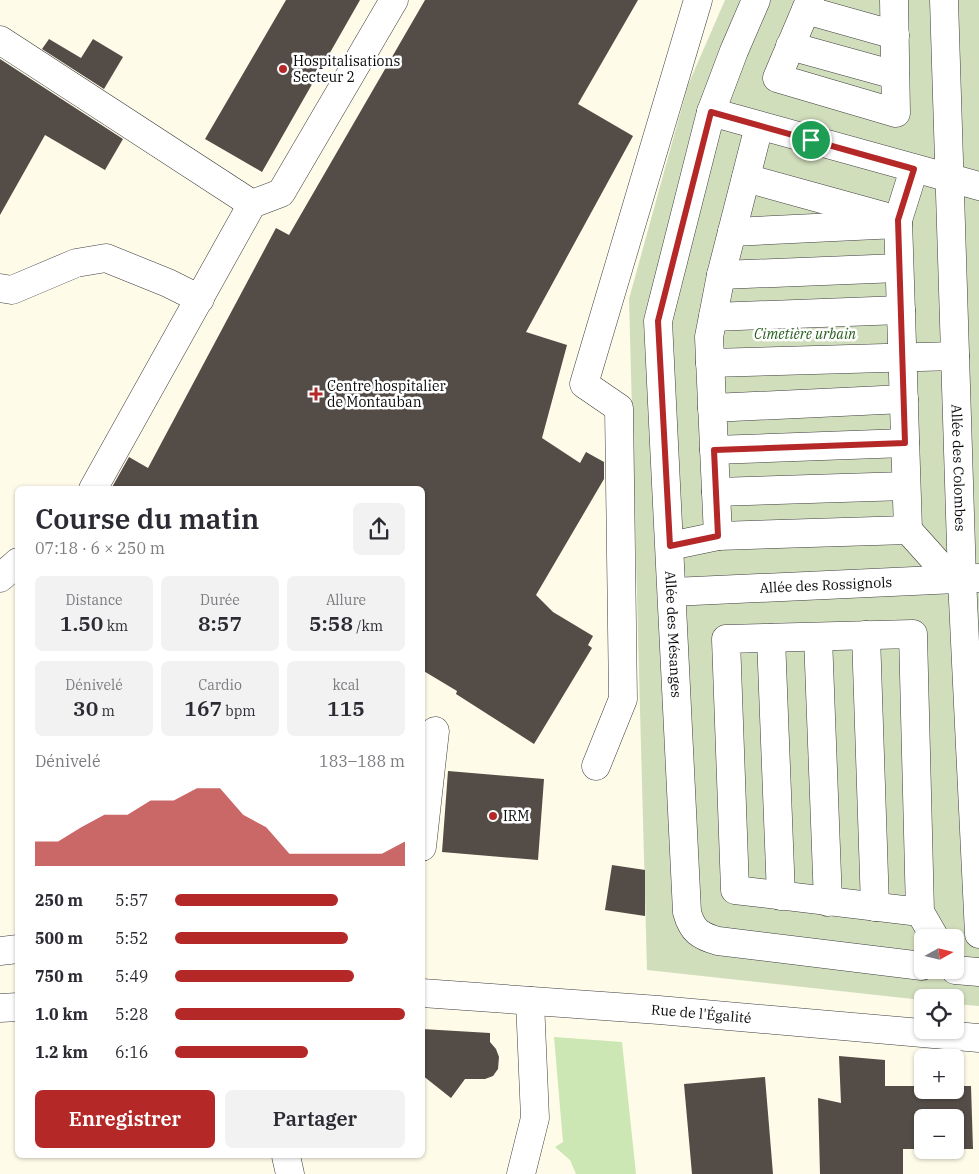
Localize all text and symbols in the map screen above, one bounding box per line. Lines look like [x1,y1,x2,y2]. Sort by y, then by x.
place label: Hospitalisations Secteur 2 [293,52,400,86]
marker: Hospitalisations Secteur 2 [277,63,289,75]
pin [790,119,832,161]
icon: arrive [797,126,825,154]
park label: Cimetière urbain [754,325,856,343]
place label: Centre hospitalier de Montauban [327,377,446,411]
marker: Centre hospitalier de Montauban [309,387,323,401]
street label: Allée des Colombes [948,404,970,532]
text: Course du matin [35,500,259,537]
button: share [353,503,405,555]
text: 07:18 · 6 × 250 m [35,538,165,558]
street label: Allée des Mésanges [661,570,685,698]
street label: Allée des Rossignols [759,573,893,597]
text: Distance [65,591,123,609]
text: Durée [200,591,240,609]
text: Allure [326,591,366,609]
text: 1.50 [60,609,103,637]
text: 8:57 [198,609,242,637]
text: 5:58 [309,609,353,637]
text: km [103,617,128,635]
text: /km [353,617,383,635]
text: Dénivelé [65,676,123,694]
text: Cardio [198,676,242,694]
text: kcal [333,676,360,694]
text: 30 [73,694,98,722]
text: 167 [184,694,222,722]
text: 115 [327,694,365,722]
text: m [98,702,115,720]
text: bpm [222,702,256,720]
text: Dénivelé [35,751,100,771]
text: 183–188 m [319,751,405,771]
place label: IRM [503,807,529,825]
marker: IRM [487,810,499,822]
text: 250 m [35,890,83,910]
text: 5:57 [115,890,148,910]
text: 500 m [35,928,83,948]
text: 5:52 [115,928,148,948]
north arrow [914,929,964,979]
map controls [914,929,964,1159]
text: 750 m [35,966,83,986]
text: 5:49 [115,966,148,986]
button: locate [914,989,964,1039]
street label: Rue de l'Égalité [650,1000,752,1027]
text: 1.0 km [35,1004,88,1024]
text: 5:28 [115,1004,148,1024]
text: 1.2 km [35,1042,88,1062]
text: 6:16 [115,1042,148,1062]
button: + [914,1049,964,1099]
button: Enregistrer [35,1090,215,1148]
button: Partager [225,1090,405,1148]
button: − [914,1109,964,1159]

